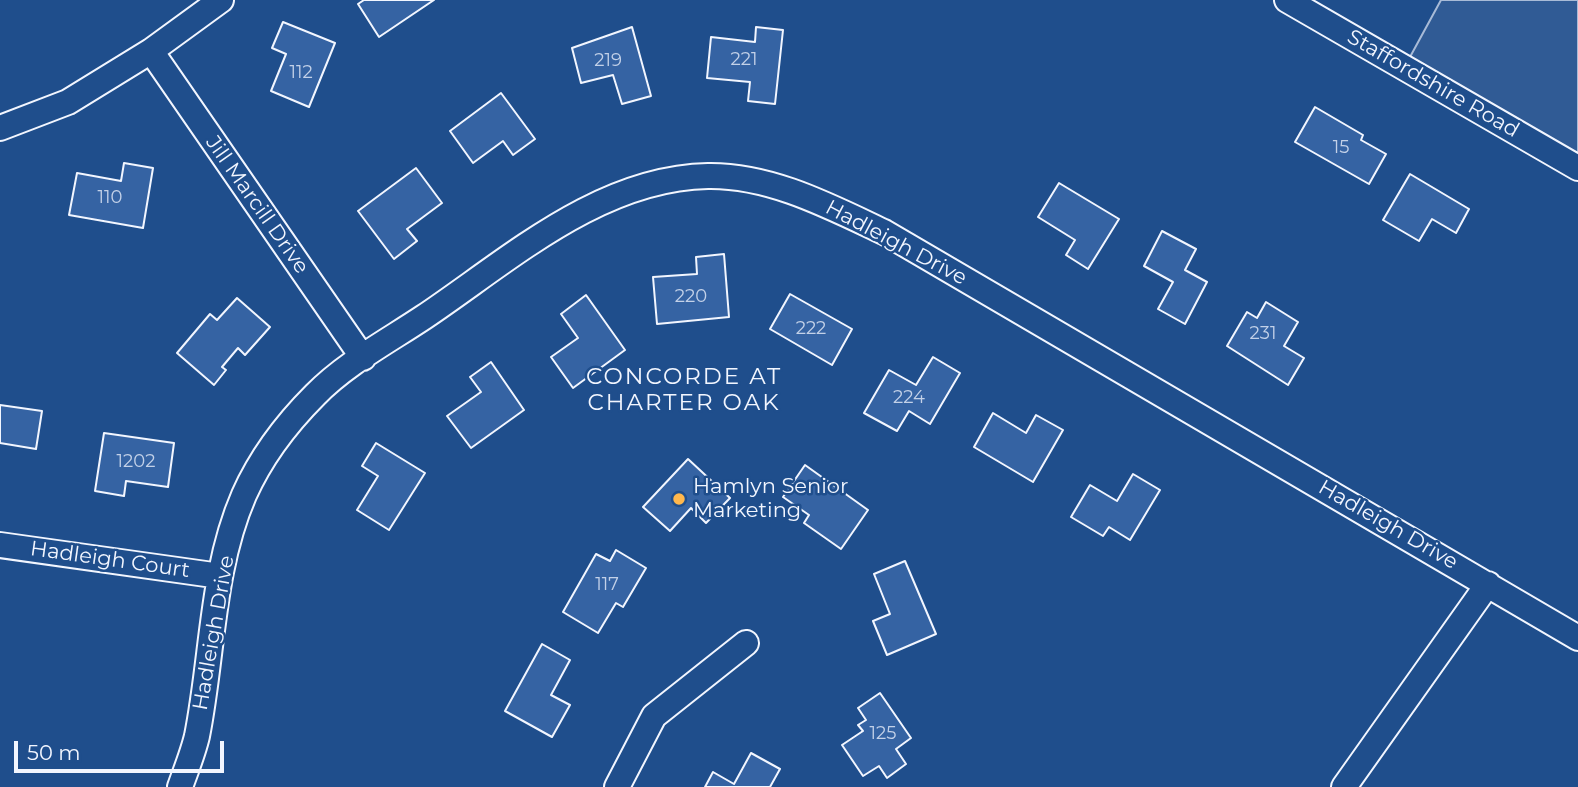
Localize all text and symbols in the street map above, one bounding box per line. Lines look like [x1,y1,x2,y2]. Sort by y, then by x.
street label: Staffordshire Road [1343,24,1523,144]
house number: 221 [731,49,757,71]
house number: 219 [594,50,622,72]
house number: 112 [289,62,313,84]
street label: Jill Marcill Drive [200,131,314,279]
house number: 15 [1333,137,1349,159]
house number: 110 [98,187,122,209]
street label: Hadleigh Drive [821,195,971,291]
house number: 220 [675,286,707,308]
house number: 222 [796,318,826,340]
house number: 231 [1250,323,1276,345]
district label: CONCORDE AT CHARTER OAK [587,363,781,417]
house number: 224 [893,387,925,409]
house number: 1202 [117,451,155,473]
place label: Hamlyn Senior Marketing [693,474,848,524]
street label: Hadleigh Drive [1314,475,1462,575]
marker: Hamlyn Senior Marketing [671,491,687,507]
street label: Hadleigh Court [29,536,191,584]
street label: Hadleigh Drive [188,554,240,712]
house number: 117 [595,574,619,596]
house number: 125 [870,723,896,745]
scale bar [18,728,228,772]
text: 50 m [27,740,81,765]

